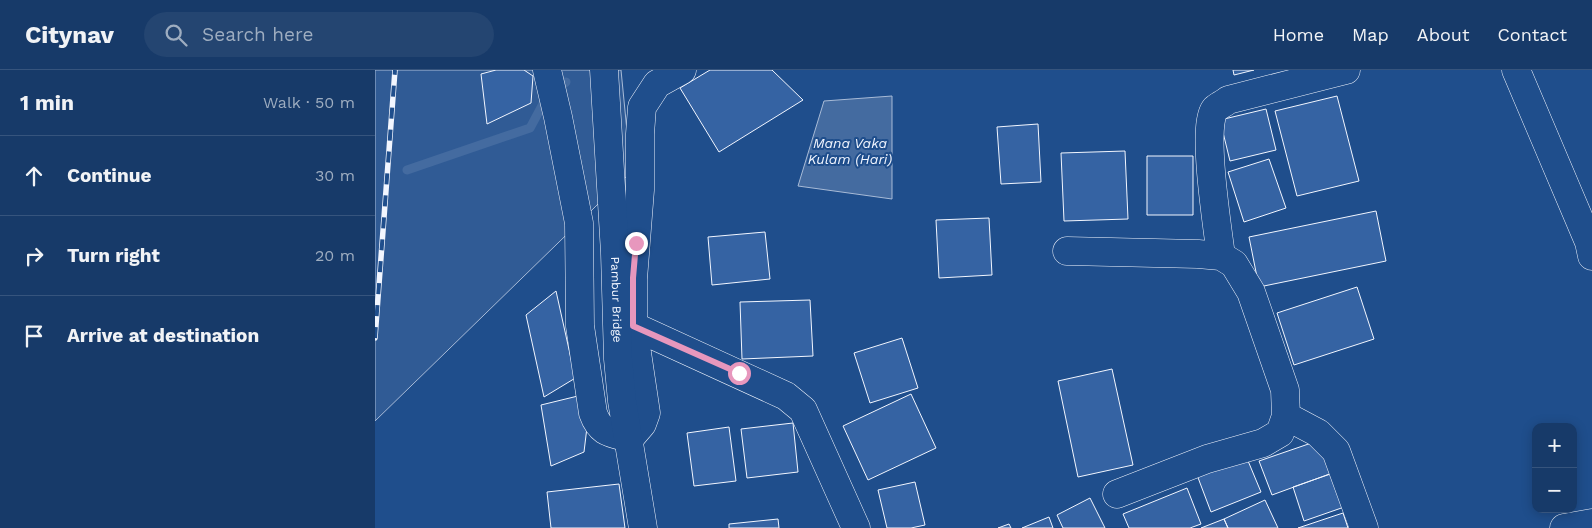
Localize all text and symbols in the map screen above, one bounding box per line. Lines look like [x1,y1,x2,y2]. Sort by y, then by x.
search box [144,12,494,57]
text: Citynav [25,21,114,49]
icon: search [162,21,190,49]
text: Search here [202,23,313,46]
text: Home [1273,24,1324,45]
text: Map [1352,24,1389,45]
text: About [1417,24,1469,45]
text: Contact [1497,24,1567,45]
text: 1 min [20,90,74,115]
text: Walk · 50 m [263,93,355,112]
water label: Mana Vaka Kulam (Hari) [808,135,892,167]
icon: ahead [20,162,48,190]
text: Continue [67,164,151,187]
text: 30 m [315,166,355,185]
route end [625,232,648,255]
icon: right [20,242,48,270]
text: Turn right [67,244,160,267]
text: 20 m [315,246,355,265]
street label: Pambur Bridge [608,256,625,343]
icon: arrive [20,322,48,350]
text: Arrive at destination [67,324,259,347]
route start [728,362,751,385]
map controls [1532,423,1577,513]
button: + [1532,423,1577,468]
button: − [1532,468,1577,513]

